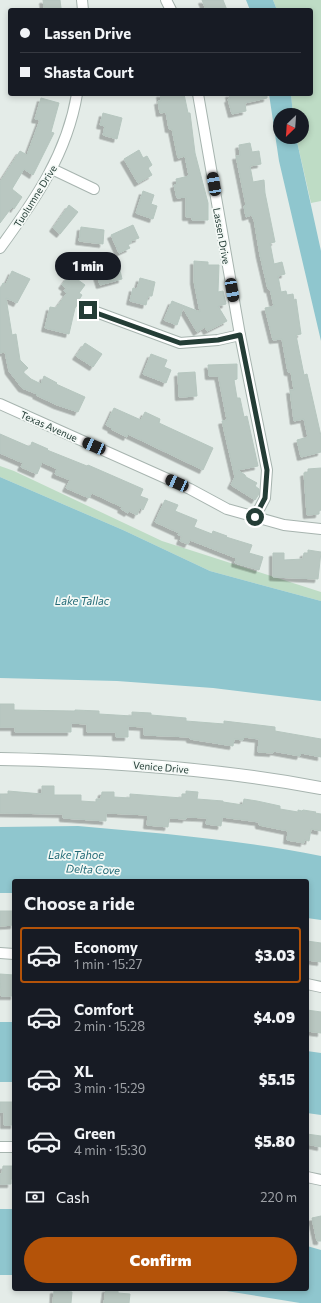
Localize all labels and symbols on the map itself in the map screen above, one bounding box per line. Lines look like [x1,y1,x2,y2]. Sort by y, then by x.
north arrow [273,108,309,144]
street label: Tuolumne Drive [11,163,59,229]
car [206,171,222,197]
street label: Lassen Drive [211,207,233,265]
callout: 1 min [55,252,121,280]
car [224,277,240,303]
route end [79,301,97,319]
street label: Texas Avenue [19,408,79,444]
car [81,436,107,456]
car [164,473,190,493]
route start [246,508,264,526]
water label: Lake Tallac [55,594,110,607]
street label: Venice Drive [133,759,189,775]
water label: Lake Tahoe [48,848,104,861]
water label: Delta Cove [66,862,120,876]

